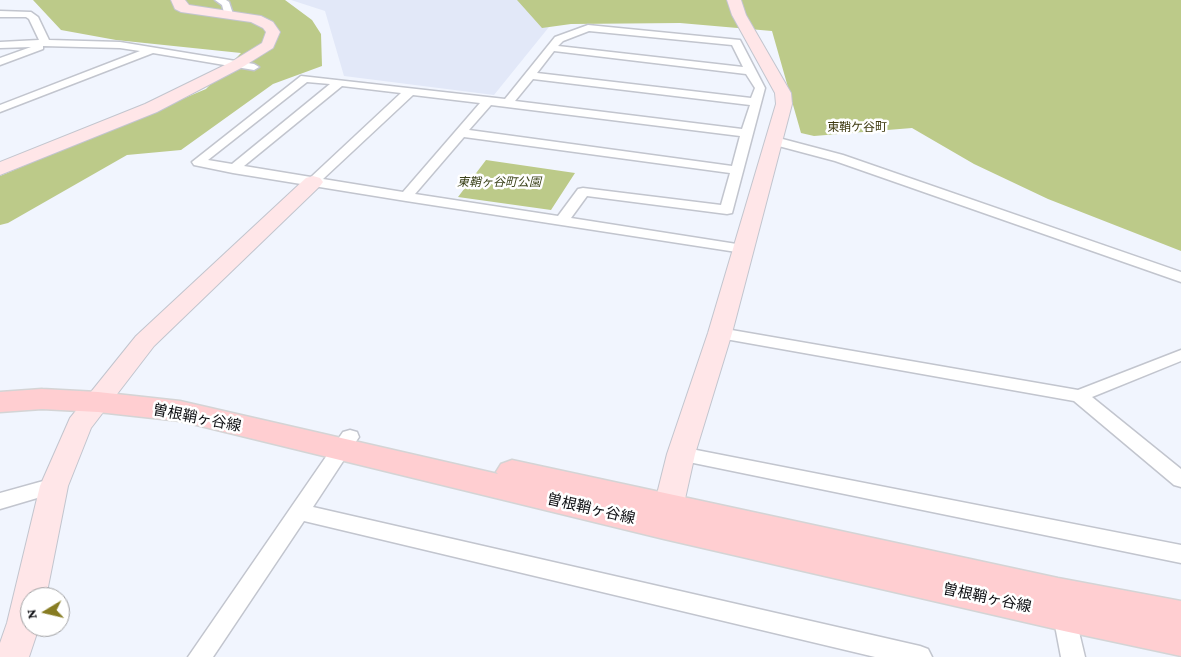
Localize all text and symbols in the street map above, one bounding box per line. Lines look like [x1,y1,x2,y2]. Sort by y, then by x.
district label: 東鞘ケ谷町 [827,120,887,134]
park label: 東鞘ヶ谷町公園 [457,175,541,189]
street label: 曽根鞘ヶ谷線 [151,401,243,435]
street label: 曽根鞘ヶ谷線 [545,490,637,528]
street label: 曽根鞘ヶ谷線 [941,580,1033,616]
north arrow [20,587,70,637]
text: N [23,608,40,620]

